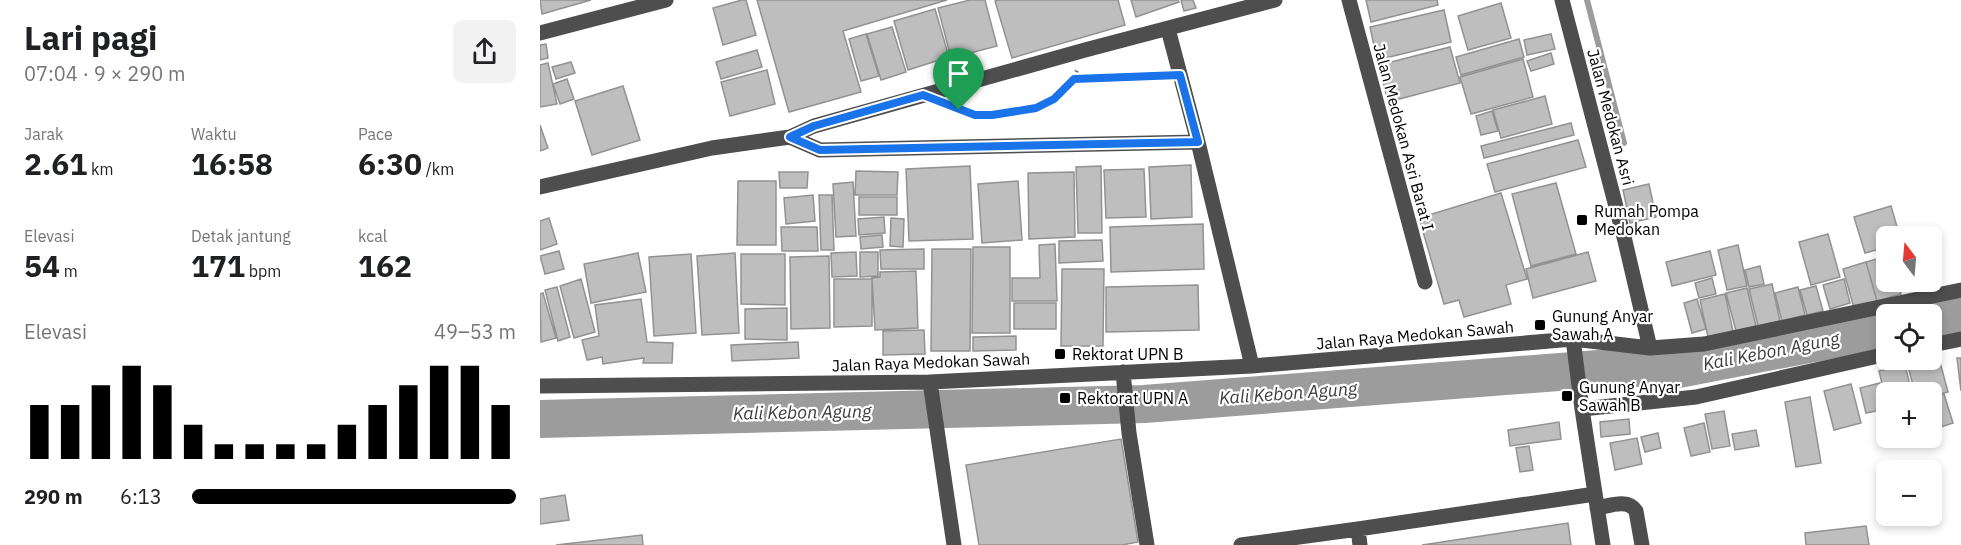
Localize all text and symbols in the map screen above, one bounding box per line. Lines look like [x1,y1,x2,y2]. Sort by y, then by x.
text: Lari pagi [24,16,157,59]
button: share [453,20,516,83]
street label: Jalan Medokan Asri Barat I [1369,41,1439,233]
street label: Jalan Medokan Asri [1583,47,1639,187]
pin [933,48,984,110]
icon: arrive [942,57,975,90]
text: 07:04 · 9 × 290 m [24,60,185,87]
text: Jarak [24,124,64,144]
text: Waktu [191,124,237,144]
text: Pace [358,124,393,144]
text: 2.61 [24,144,87,183]
text: 16:58 [191,144,273,183]
text: 6:30 [358,144,422,183]
text: km [87,159,114,179]
text: /km [422,159,454,179]
place label: Rumah Pompa Medokan [1594,201,1699,239]
marker: Rumah Pompa Medokan [1575,213,1589,227]
text: Elevasi [24,226,74,246]
text: Detak jantung [191,226,291,246]
text: kcal [358,226,387,246]
north arrow [1876,226,1942,292]
map controls [1876,226,1942,526]
text: 54 [24,246,60,285]
text: 171 [191,246,245,285]
text: 162 [358,246,412,285]
text: m [60,261,78,281]
text: bpm [245,261,281,281]
button: locate [1876,304,1942,370]
place label: Gunung Anyar Sawah A [1552,306,1653,344]
street label: Jalan Raya Medokan Sawah [1315,316,1515,354]
text: Elevasi [24,318,87,345]
text: 49–53 m [434,318,516,345]
marker: Gunung Anyar Sawah A [1533,318,1547,332]
water label: Kali Kebon Agung [1701,326,1842,375]
place label: Rektorat UPN B [1072,344,1183,364]
marker: Rektorat UPN B [1053,347,1067,361]
street label: Jalan Raya Medokan Sawah [831,349,1031,375]
water label: Kali Kebon Agung [1218,377,1359,409]
place label: Gunung Anyar Sawah B [1579,377,1680,415]
button: + [1876,382,1942,448]
place label: Rektorat UPN A [1077,388,1188,408]
marker: Gunung Anyar Sawah B [1560,389,1574,403]
marker: Rektorat UPN A [1058,391,1072,405]
water label: Kali Kebon Agung [733,399,872,425]
button: − [1876,460,1942,526]
text: 290 m [24,483,83,510]
text: 6:13 [120,483,162,510]

